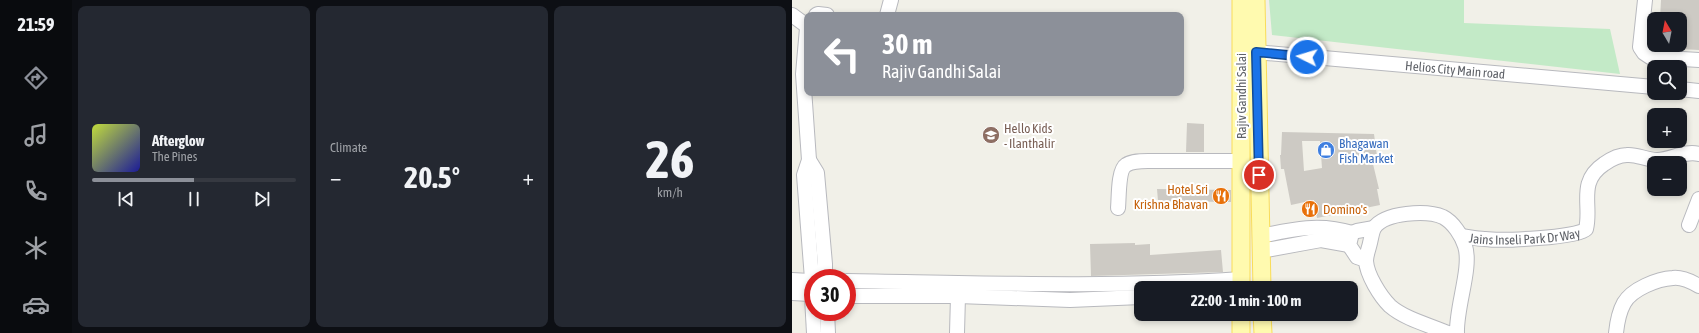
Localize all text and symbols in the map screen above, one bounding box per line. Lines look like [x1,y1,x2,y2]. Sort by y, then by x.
north arrow [1647,12,1687,52]
map controls [1647,12,1687,196]
text: 21:59 [17,14,55,35]
icon: left [816,28,868,80]
text: 30 m [882,28,932,60]
position arrow [1286,36,1328,78]
street label: Rajiv Gandhi Salai [1234,53,1249,139]
street label: Helios City Main road [1405,58,1506,81]
button: search [1647,60,1687,100]
text: Rajiv Gandhi Salai [882,61,1001,82]
icon: directions [22,64,50,92]
button: + [1647,108,1687,148]
icon: music [22,121,50,149]
place label: Hello Kids - Ilanthalir [1004,121,1055,151]
school or university icon: Hello Kids - Ilanthalir [981,125,1001,145]
text: 26 [646,129,694,189]
text: Afterglow [152,132,205,149]
place label: Bhagawan Fish Market [1339,136,1394,166]
text: Climate [330,140,367,155]
shop icon: Bhagawan Fish Market [1316,140,1336,160]
text: The Pines [152,149,197,164]
button: − [1647,156,1687,196]
pin [1242,158,1276,192]
text: 20.5° [404,160,460,194]
text: − [330,164,341,190]
text: + [523,164,534,190]
icon: arrive [1248,164,1270,186]
icon: phone [22,177,50,205]
place label: Hotel Sri Krishna Bhavan [1134,182,1208,212]
text: km/h [657,185,683,200]
restaurant icon: Hotel Sri Krishna Bhavan [1211,186,1231,206]
icon: previous [115,188,137,210]
icon: pause [183,188,205,210]
icon: next [251,188,273,210]
restaurant icon: Domino's [1300,199,1320,219]
place label: Domino's [1323,202,1368,217]
street label: Jains Inseli Park Dr Way [1468,225,1583,247]
icon: climate [22,234,50,262]
speed limit sign: 30 [804,269,856,321]
icon: car [22,291,50,319]
text: 22:00 · 1 min · 100 m [1191,292,1301,309]

